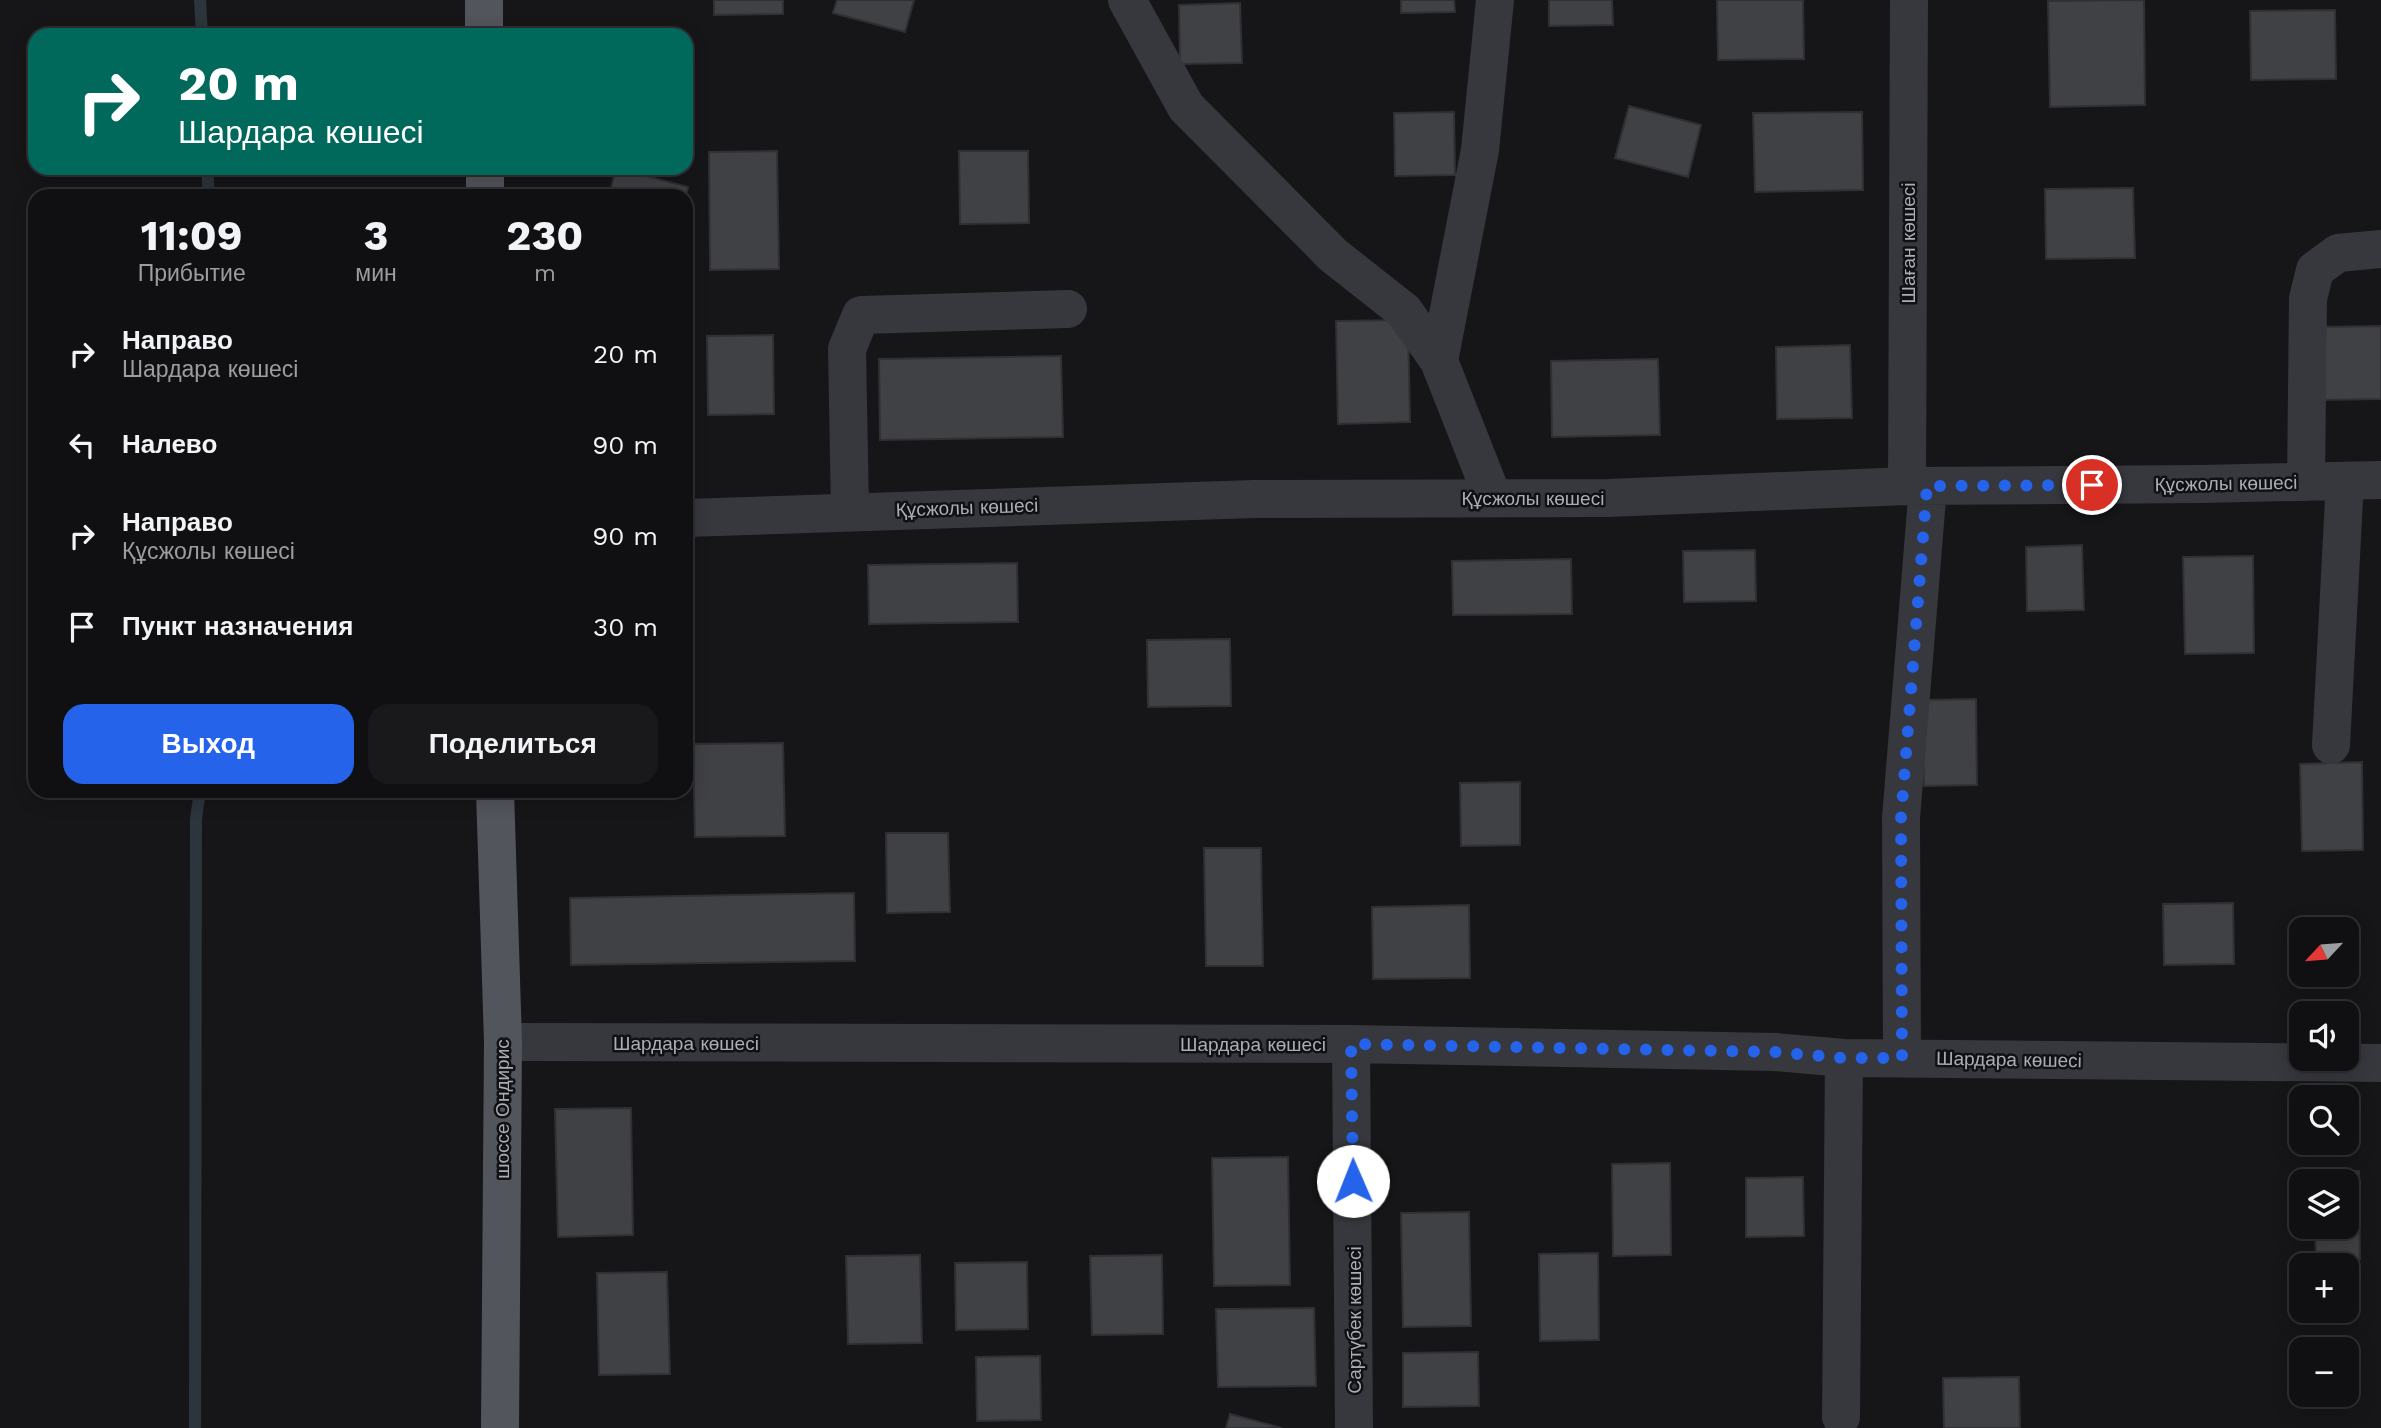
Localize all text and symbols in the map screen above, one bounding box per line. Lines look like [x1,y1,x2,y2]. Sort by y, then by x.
text: 20 m [178,54,299,112]
icon: right [63,56,154,147]
text: Шардара көшесі [178,113,424,151]
street label: Шаған көшесі [1897,183,1920,303]
text: 11:09 [141,211,243,260]
text: 3 [364,211,388,260]
text: 230 [506,211,583,260]
text: Прибытие [138,260,246,287]
text: мин [355,260,397,287]
text: m [534,260,556,287]
text: Направо [122,325,233,355]
icon: right [63,335,101,373]
text: 20 m [593,339,658,369]
text: Шардара көшесі [122,356,298,383]
icon: left [63,426,101,464]
text: Налево [122,429,217,459]
text: 90 m [592,430,658,460]
pin [2062,455,2122,515]
icon: arrive [2073,466,2111,504]
street label: Құсжолы көшесі [2154,471,2298,496]
street label: Құсжолы көшесі [1462,487,1604,510]
street label: Құсжолы көшесі [895,494,1039,521]
text: Направо [122,507,233,537]
icon: right [63,517,101,555]
text: 90 m [592,521,658,551]
text: Құсжолы көшесі [122,538,295,565]
icon: arrive [63,608,101,646]
text: Пункт назначения [122,611,353,641]
text: 30 m [593,612,658,642]
button: Выход [63,704,354,784]
button: Поделиться [368,704,658,784]
north arrow [2289,917,2359,987]
map controls [2289,917,2359,1407]
button: sound [2289,1001,2359,1071]
street label: Шардара көшесі [613,1032,759,1055]
street label: Шардара көшесі [1180,1033,1326,1056]
street label: шоссе Ондирис [491,1039,514,1179]
street label: Шардара көшесі [1936,1047,2082,1072]
button: search [2289,1085,2359,1155]
position arrow [1316,1144,1390,1218]
button: layers [2289,1169,2359,1239]
street label: Сартүбек көшесі [1343,1246,1366,1394]
button: + [2289,1253,2359,1323]
button: − [2289,1337,2359,1407]

